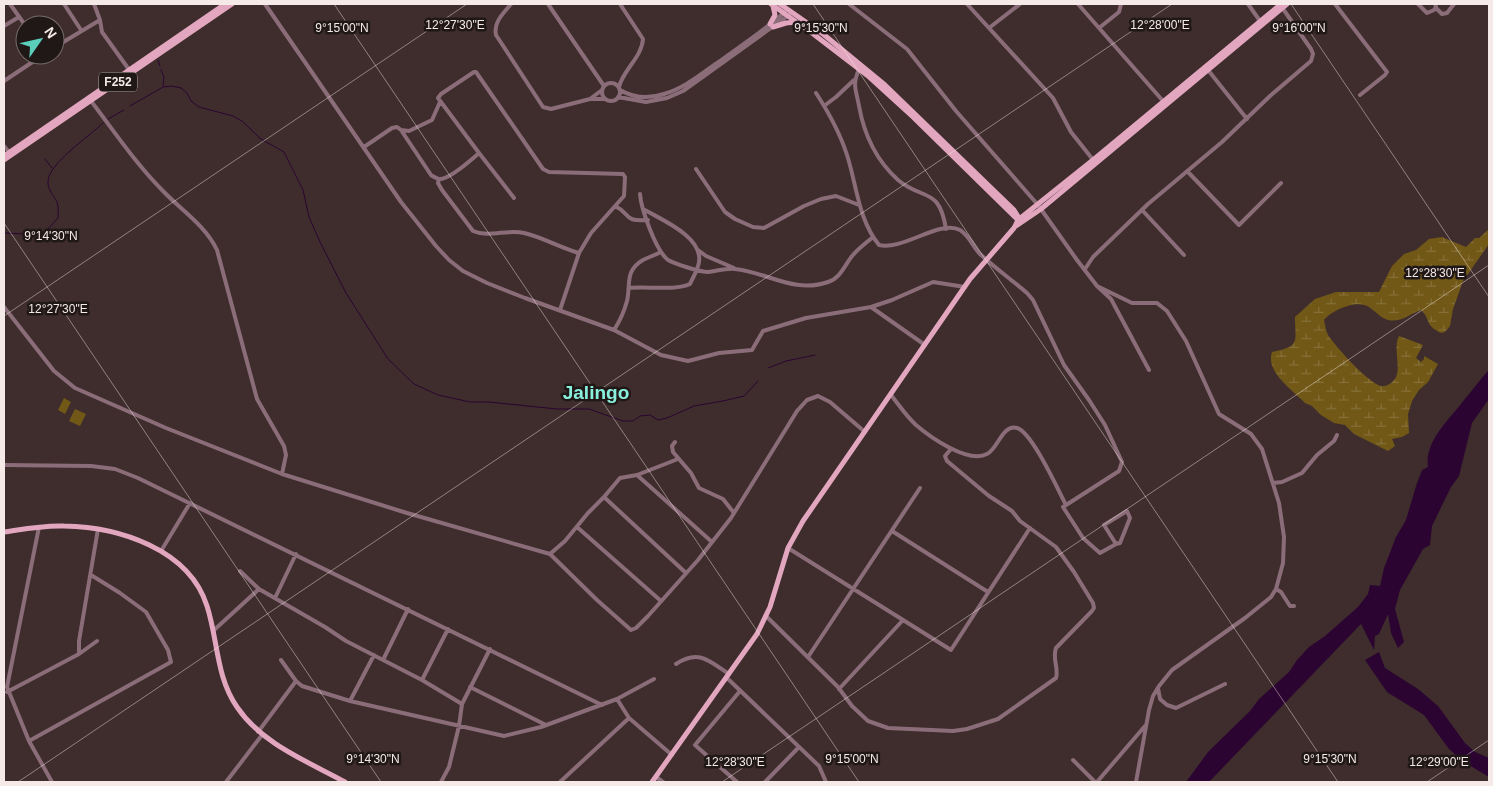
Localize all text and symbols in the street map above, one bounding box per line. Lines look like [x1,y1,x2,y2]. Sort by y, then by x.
north arrow [15,15,65,65]
text: 12°27'30"E [425,18,485,32]
text: 12°28'00"E [1130,18,1190,32]
text: 9°15'00"N [315,21,369,35]
text: 9°15'30"N [794,21,848,35]
text: 9°16'00"N [1272,21,1326,35]
text: N [41,24,60,41]
road number: F252 [99,72,137,91]
text: 9°14'30"N [24,229,78,243]
text: 12°28'30"E [1405,266,1465,280]
text: 12°27'30"E [28,302,88,316]
district label: Jalingo [563,382,629,403]
text: 9°14'30"N [346,752,400,766]
text: 9°15'00"N [825,752,879,766]
text: 9°15'30"N [1303,752,1357,766]
text: 12°28'30"E [705,755,765,769]
text: 12°29'00"E [1409,755,1469,769]

